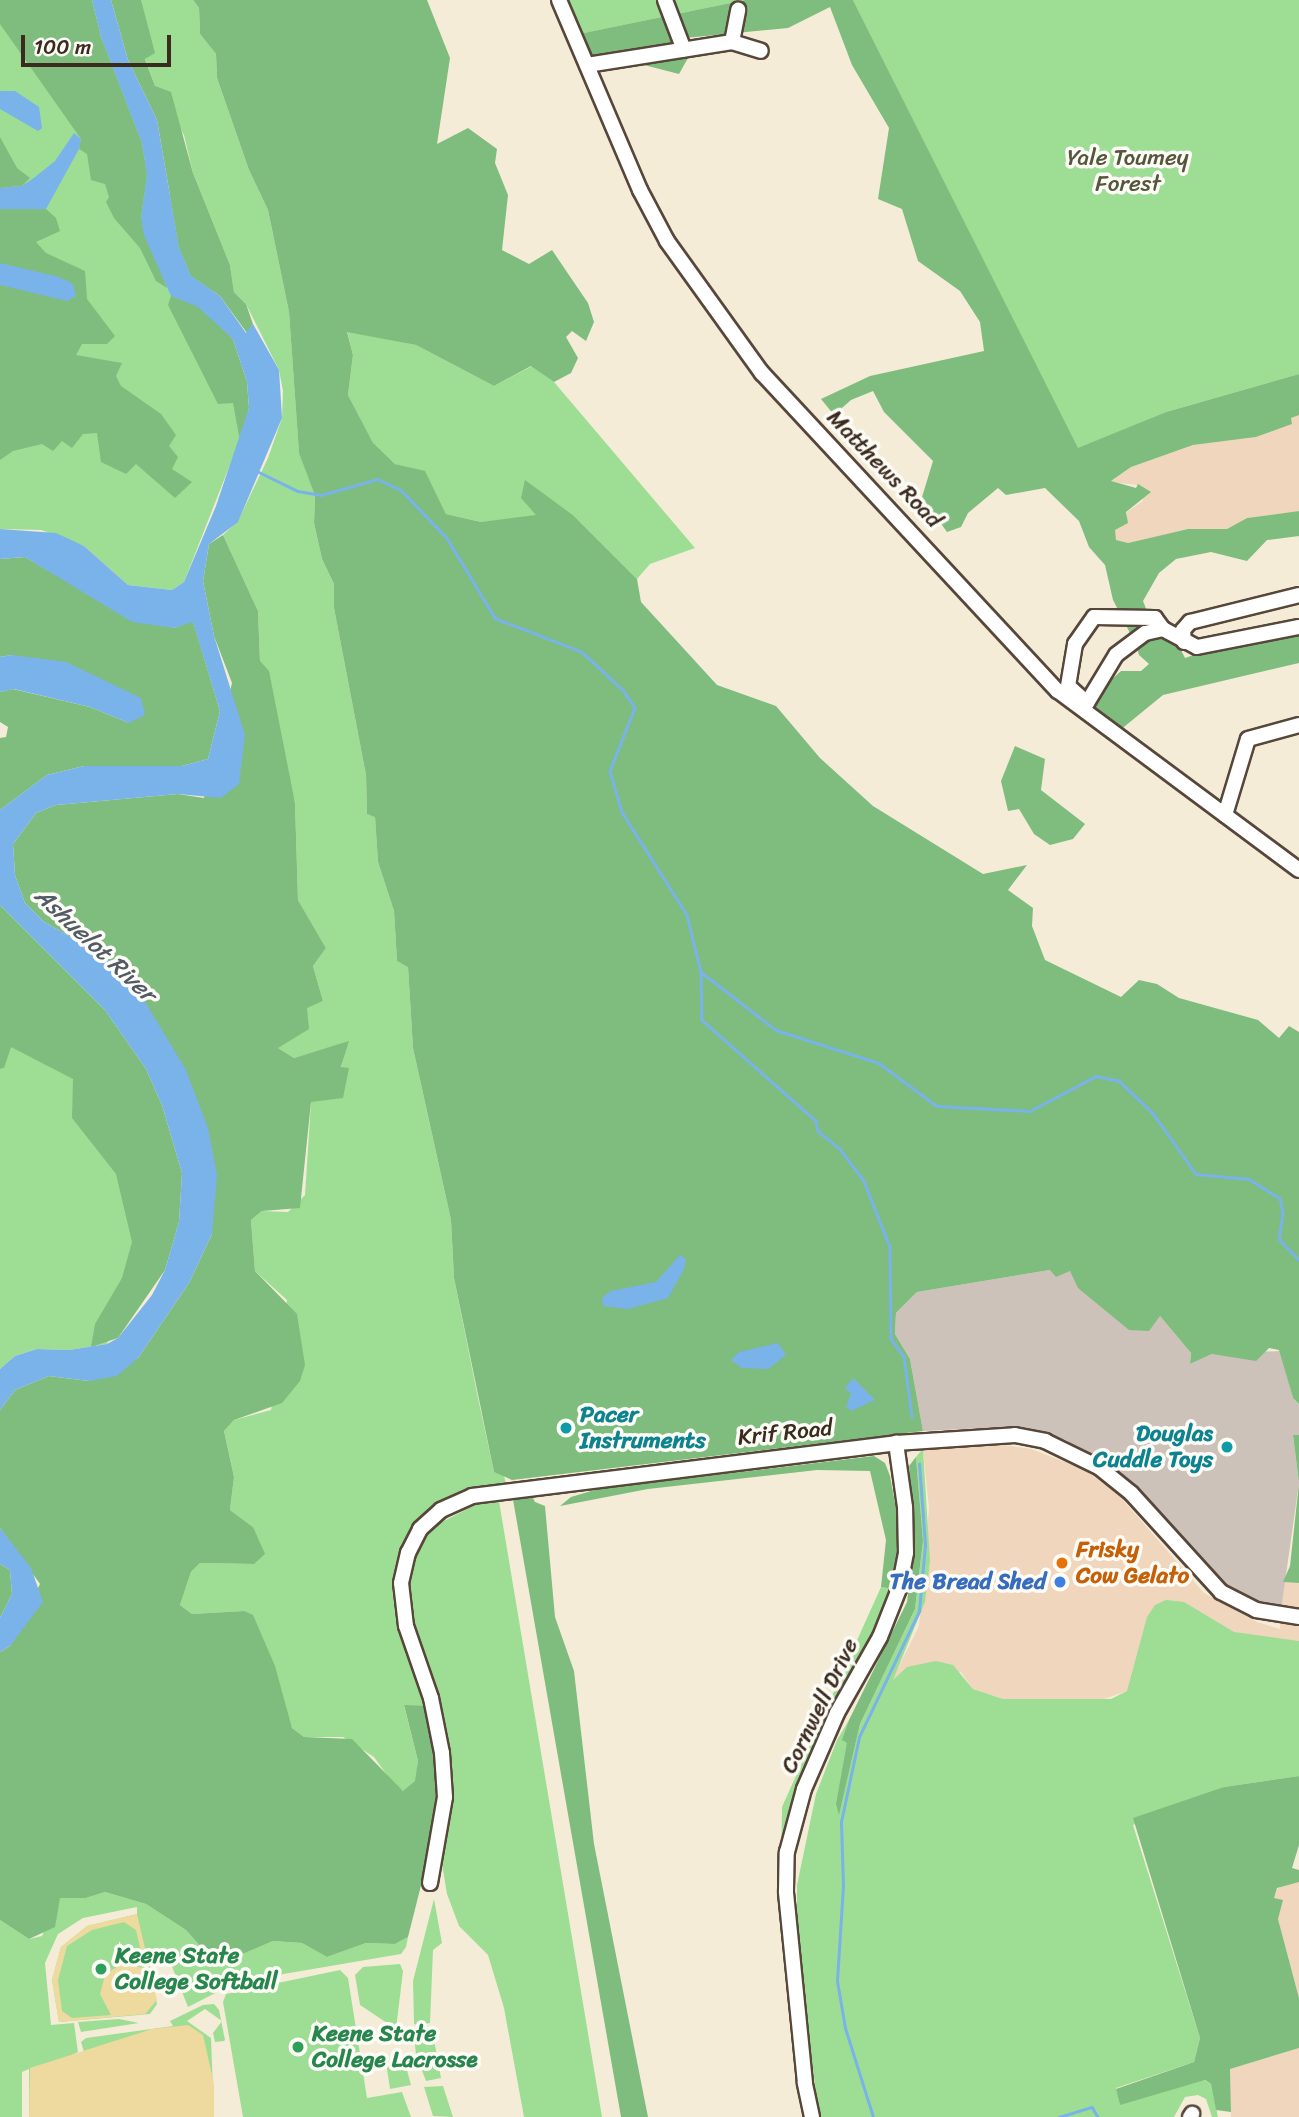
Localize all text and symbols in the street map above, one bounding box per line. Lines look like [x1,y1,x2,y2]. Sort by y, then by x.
scale bar [24,21,175,65]
text: 100 m [34,28,91,66]
park label: Yale Toumey Forest [1067,144,1189,198]
street label: Matthews Road [821,404,947,534]
water label: Ashuelot River [29,882,161,1008]
place label: Pacer Instruments [580,1401,706,1455]
street label: Krif Road [736,1414,834,1452]
marker: Pacer Instruments [558,1420,574,1436]
place label: Douglas Cuddle Toys [1093,1420,1213,1474]
marker: Douglas Cuddle Toys [1219,1439,1235,1455]
place label: Frisky Cow Gelato [1076,1536,1190,1590]
marker: Frisky Cow Gelato [1054,1555,1070,1571]
place label: The Bread Shed [888,1568,1046,1596]
marker: The Bread Shed [1052,1574,1068,1590]
street label: Cornwell Drive [775,1634,865,1778]
place label: Keene State College Softball [115,1942,277,1996]
marker: Keene State College Softball [93,1961,109,1977]
place label: Keene State College Lacrosse [312,2020,478,2074]
marker: Keene State College Lacrosse [290,2039,306,2055]

